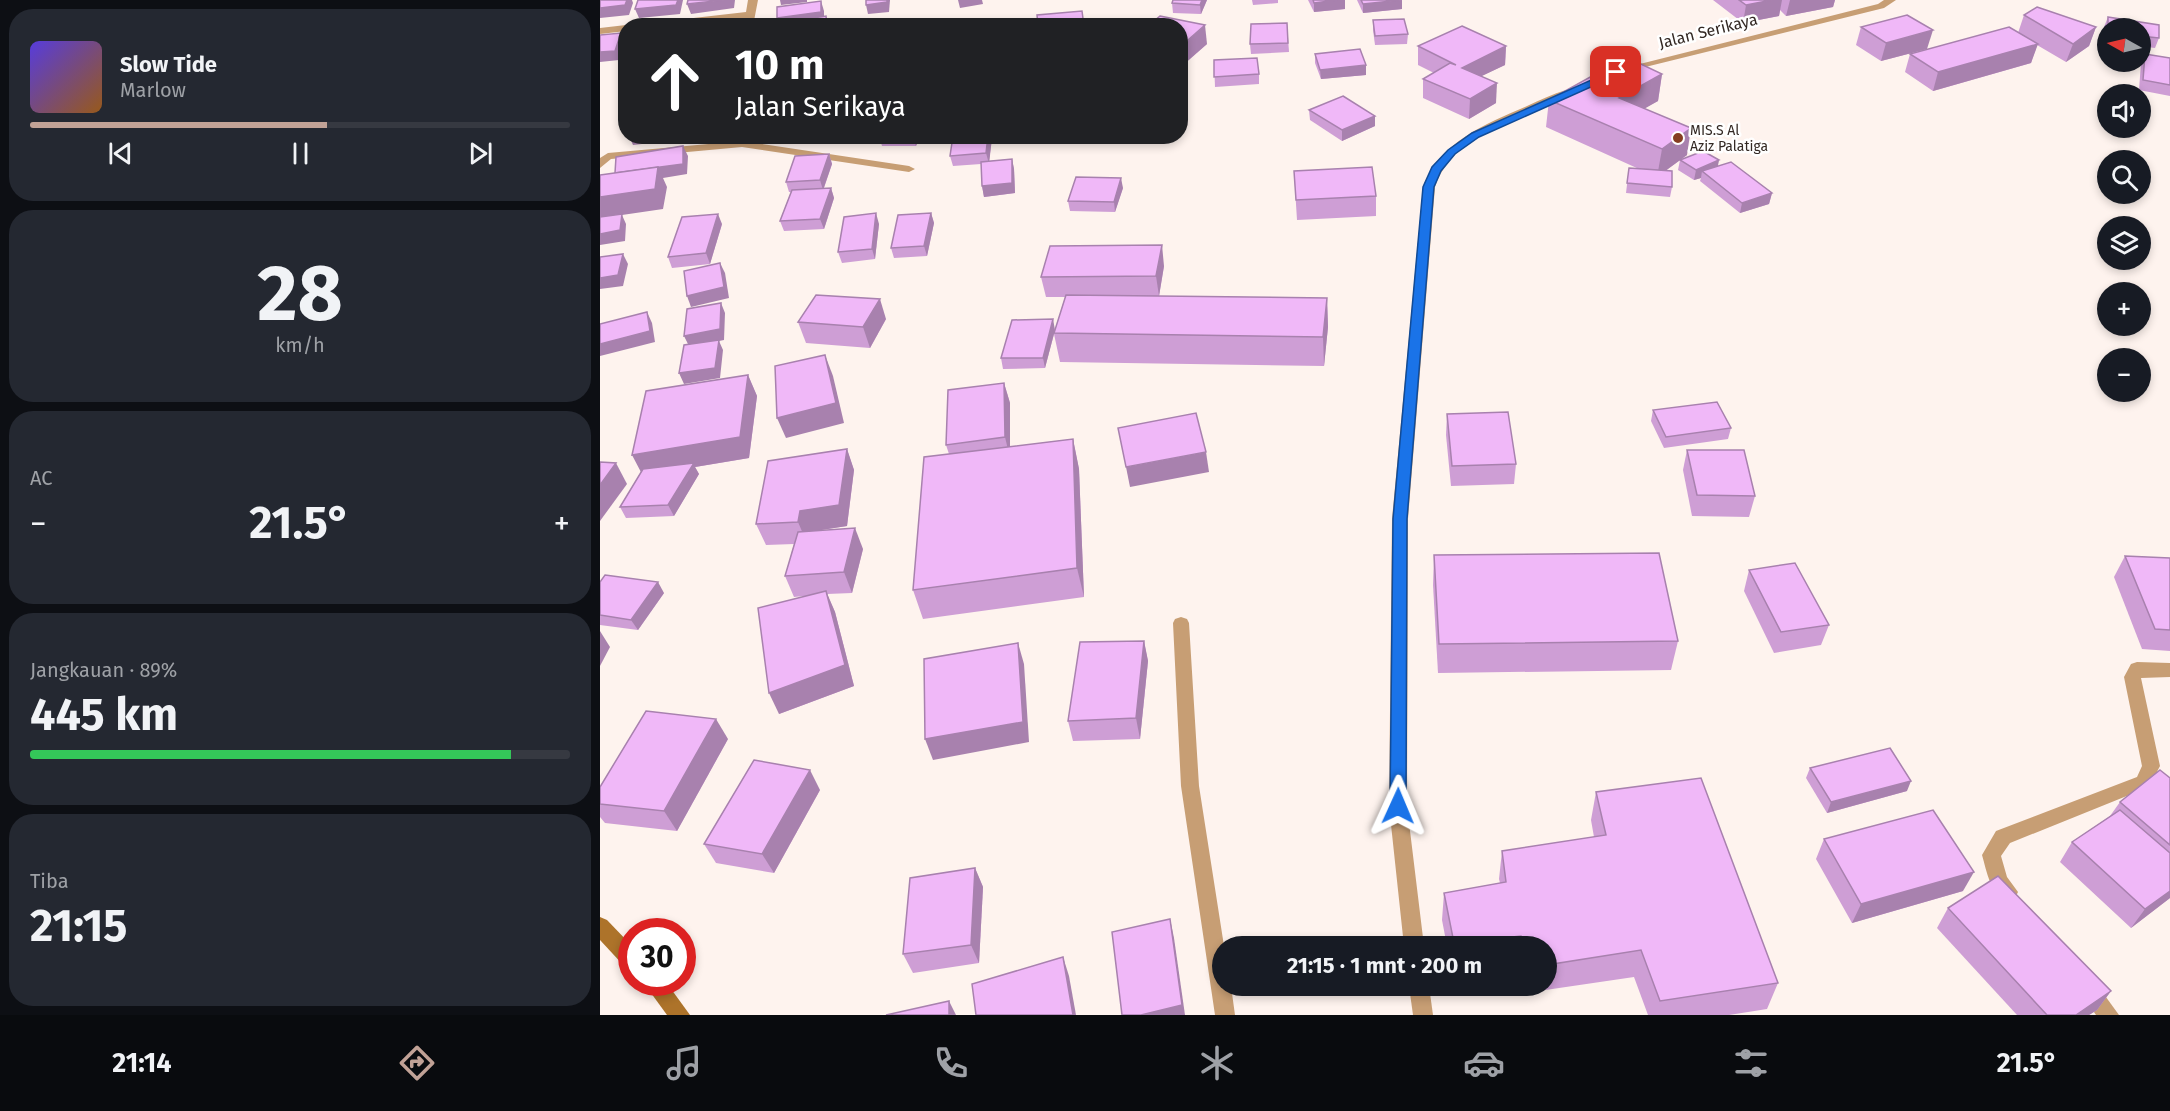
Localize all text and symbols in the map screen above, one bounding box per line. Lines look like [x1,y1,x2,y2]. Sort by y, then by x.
street label: Jalan Serikaya [1657,10,1759,52]
north arrow [2097,18,2151,72]
map controls [2097,18,2151,402]
text: 10 m [735,40,825,90]
icon: ahead [636,42,714,120]
pin [1590,46,1641,97]
text: Slow Tide [120,51,217,78]
icon: arrive [1599,55,1632,88]
text: Marlow [120,78,186,102]
button: sound [2097,84,2151,138]
text: Jalan Serikaya [735,91,906,123]
place label: MIS.S Al Aziz Palatiga [1690,122,1768,155]
marker: MIS.S Al Aziz Palatiga [1671,131,1685,145]
icon: previous [104,137,137,170]
icon: pause [284,137,317,170]
icon: next [464,137,497,170]
button: search [2097,150,2151,204]
button: layers [2097,216,2151,270]
text: 28 [257,247,343,341]
button: + [2097,282,2151,336]
text: km/h [275,333,325,357]
button: − [2097,348,2151,402]
text: AC [30,466,52,490]
text: 21.5° [249,496,351,550]
text: − [30,504,47,544]
text: + [554,504,570,544]
text: Jangkauan · 89% [30,658,177,682]
text: 445 km [30,688,178,742]
position arrow [1366,774,1430,838]
text: Tiba [30,869,69,893]
text: 21:15 [30,899,127,953]
speed limit sign: 30 [618,918,696,996]
text: 21:15 · 1 mnt · 200 m [1287,952,1482,979]
icon: directions [396,1042,438,1084]
icon: music [663,1042,705,1084]
icon: phone [930,1042,972,1084]
icon: climate [1196,1042,1238,1084]
icon: car [1463,1042,1505,1084]
icon: filters [1730,1042,1772,1084]
text: 21:14 [112,1047,172,1079]
text: 21.5° [1997,1047,2058,1079]

